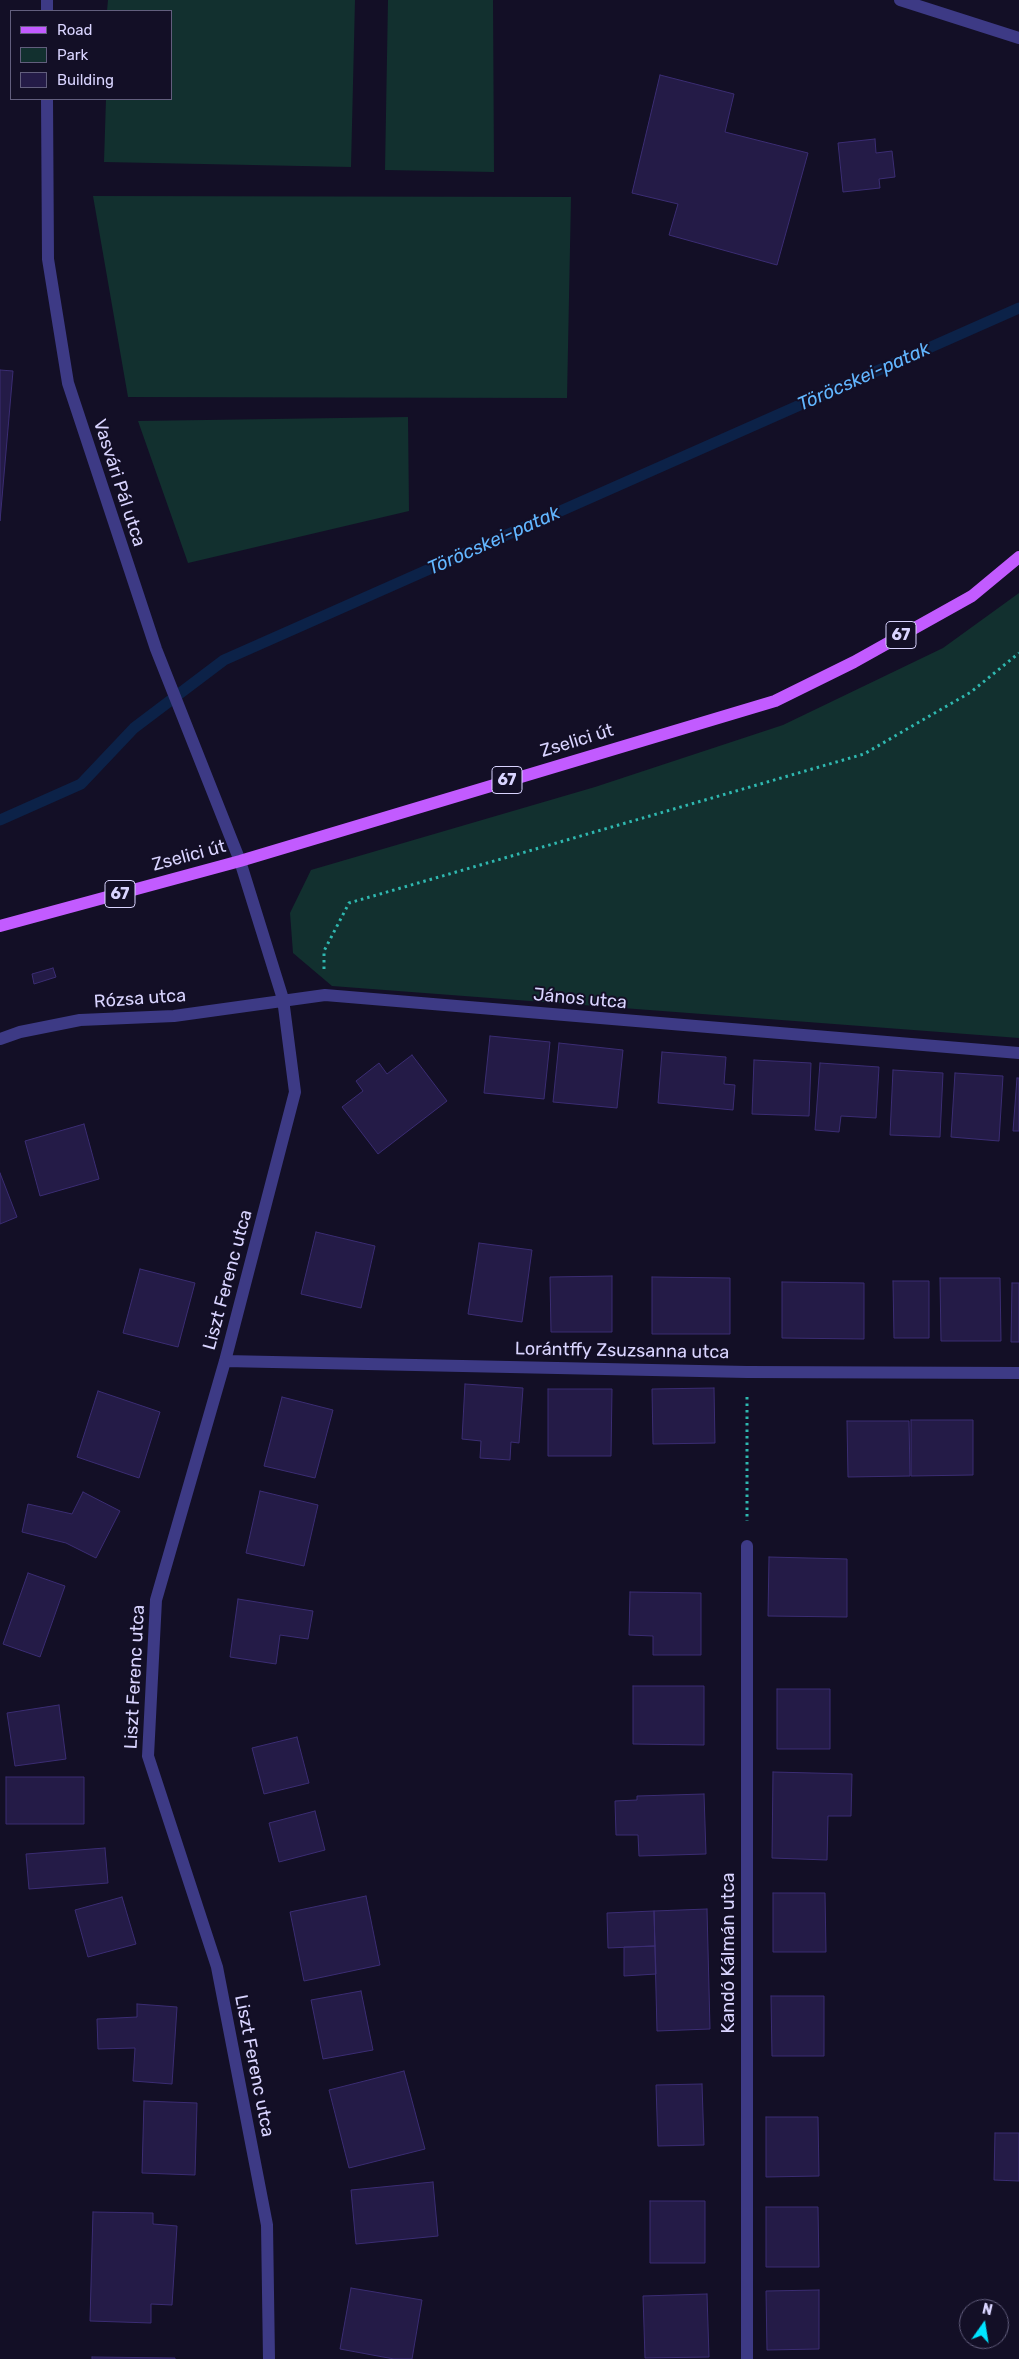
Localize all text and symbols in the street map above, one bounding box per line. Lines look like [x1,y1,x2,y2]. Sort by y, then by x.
legend [10,10,172,100]
text: Road [57,21,93,39]
text: Park [57,46,88,64]
text: Building [57,71,114,89]
water label: Töröcskei-patak [794,338,934,416]
street label: Vasvári Pál utca [88,417,150,549]
water label: Töröcskei-patak [424,502,564,580]
road number: 67 [886,622,916,648]
street label: Zselici út [538,720,616,762]
road number: 67 [492,766,522,794]
street label: Zselici út [150,836,228,876]
road number: 67 [105,881,135,908]
street label: János utca [532,984,628,1014]
street label: Rózsa utca [93,985,187,1013]
street label: Liszt Ferenc utca [199,1207,257,1353]
street label: Lorántffy Zsuzsanna utca [515,1338,729,1364]
street label: Liszt Ferenc utca [120,1604,150,1750]
street label: Kandó Kálmán utca [718,1873,740,2033]
street label: Liszt Ferenc utca [230,1993,278,2139]
north arrow [959,2299,1009,2349]
text: N [980,2300,994,2319]

